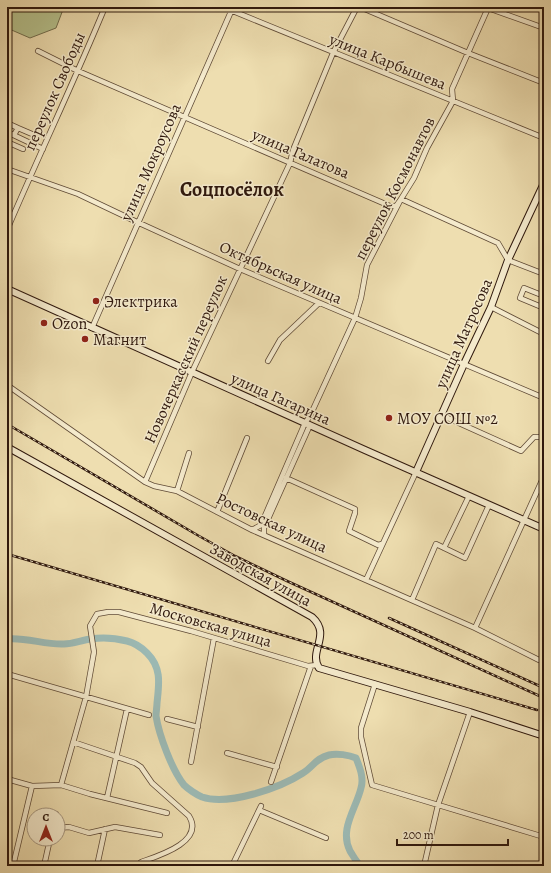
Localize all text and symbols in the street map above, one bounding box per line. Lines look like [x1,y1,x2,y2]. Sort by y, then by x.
street label: улица Карбышева [325,28,450,96]
street label: переулок Свободы [19,29,91,154]
street label: улица Мокроусова [115,100,187,226]
street label: переулок Космонавтов [349,113,440,264]
street label: улица Галатова [248,123,353,185]
district label: Соцпосёлок [180,176,284,203]
street label: Октябрьская улица [216,236,346,310]
street label: Новочеркасский переулок [139,272,233,447]
street label: улица Матросова [429,274,498,393]
place label: Электрика [104,291,178,313]
marker: Электрика [91,296,101,306]
place label: Ozon [52,313,87,335]
marker: Ozon [39,318,49,328]
place label: Магнит [93,329,146,351]
marker: Магнит [80,334,90,344]
street label: улица Гагарина [226,367,334,431]
place label: МОУ СОШ №2 [397,408,498,430]
marker: МОУ СОШ №2 [384,413,394,423]
street label: Ростовская улица [213,488,331,558]
street label: Заводская улица [206,538,316,612]
street label: Московская улица [147,597,275,653]
north arrow [26,807,66,847]
text: С [43,810,50,825]
scale bar [397,821,508,847]
text: 200 m [403,827,434,843]

